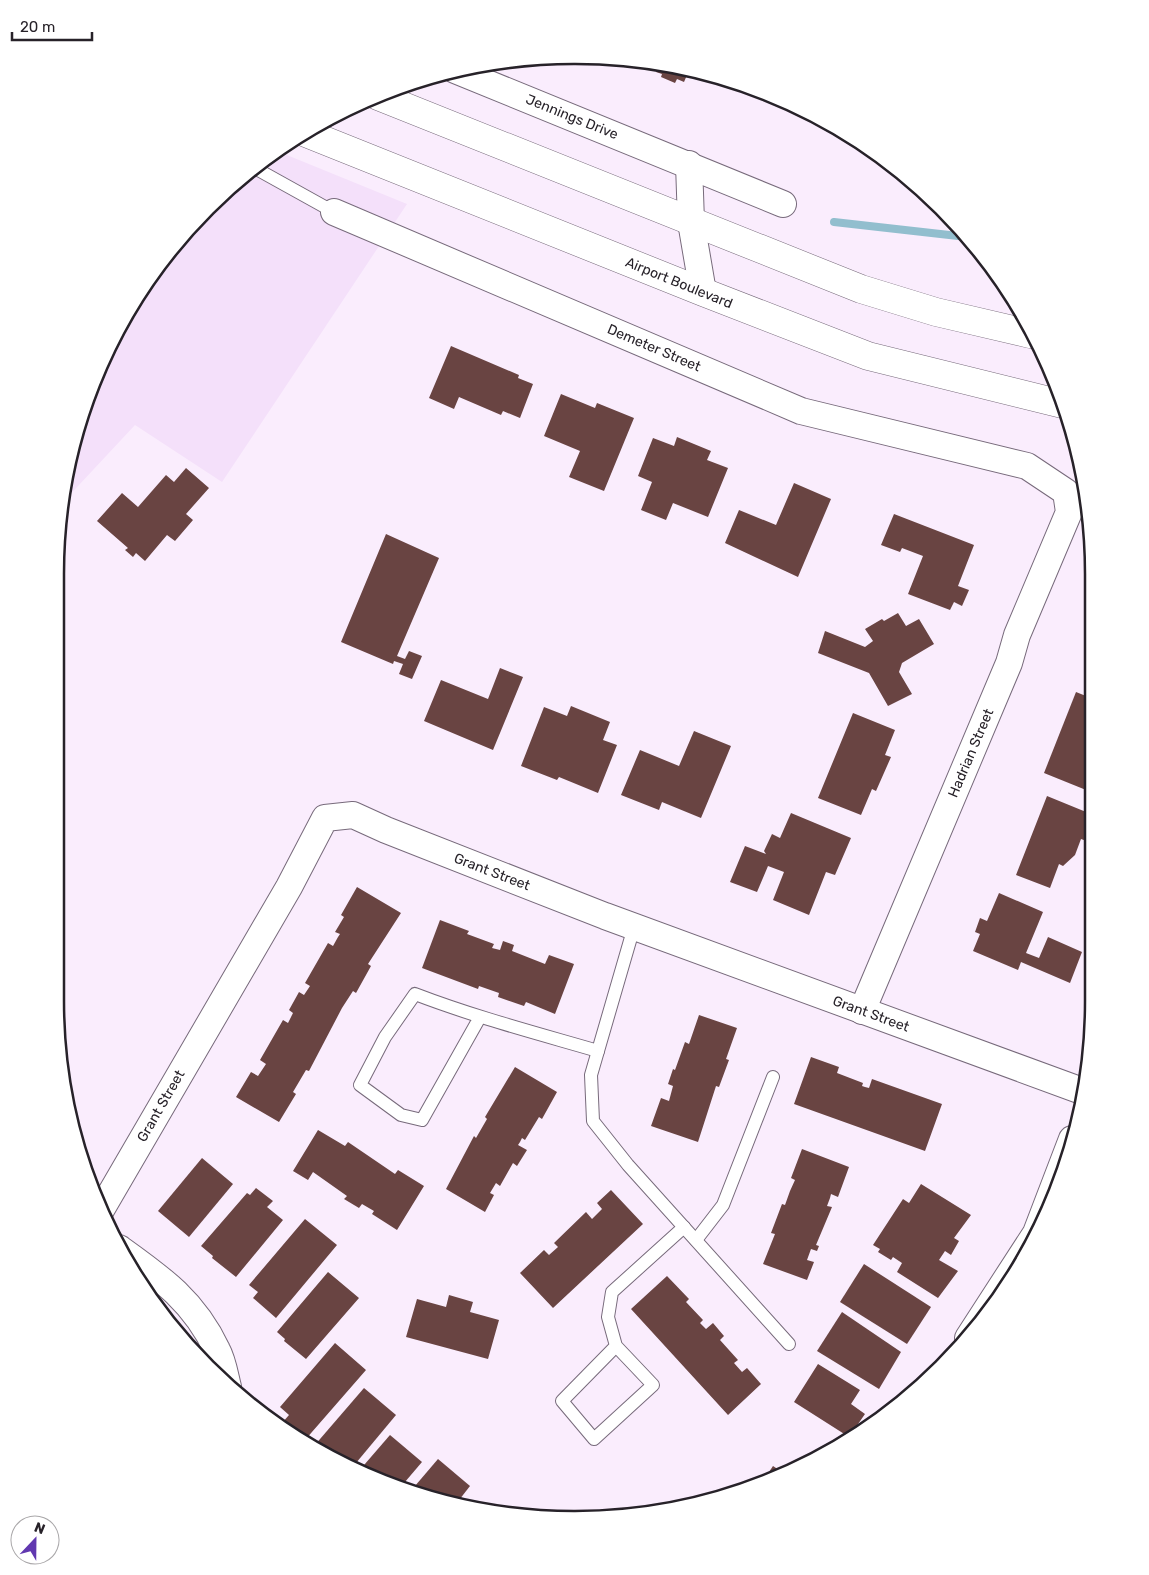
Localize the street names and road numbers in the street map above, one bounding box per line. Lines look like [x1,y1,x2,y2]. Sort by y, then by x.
street label: Jennings Drive [523,91,621,143]
street label: Airport Boulevard [623,254,735,312]
street label: Demeter Street [605,321,704,376]
street label: Hadrian Street [945,706,998,800]
street label: Grant Street [452,850,533,894]
street label: Grant Street [830,992,912,1036]
street label: Grant Street [134,1067,189,1145]

